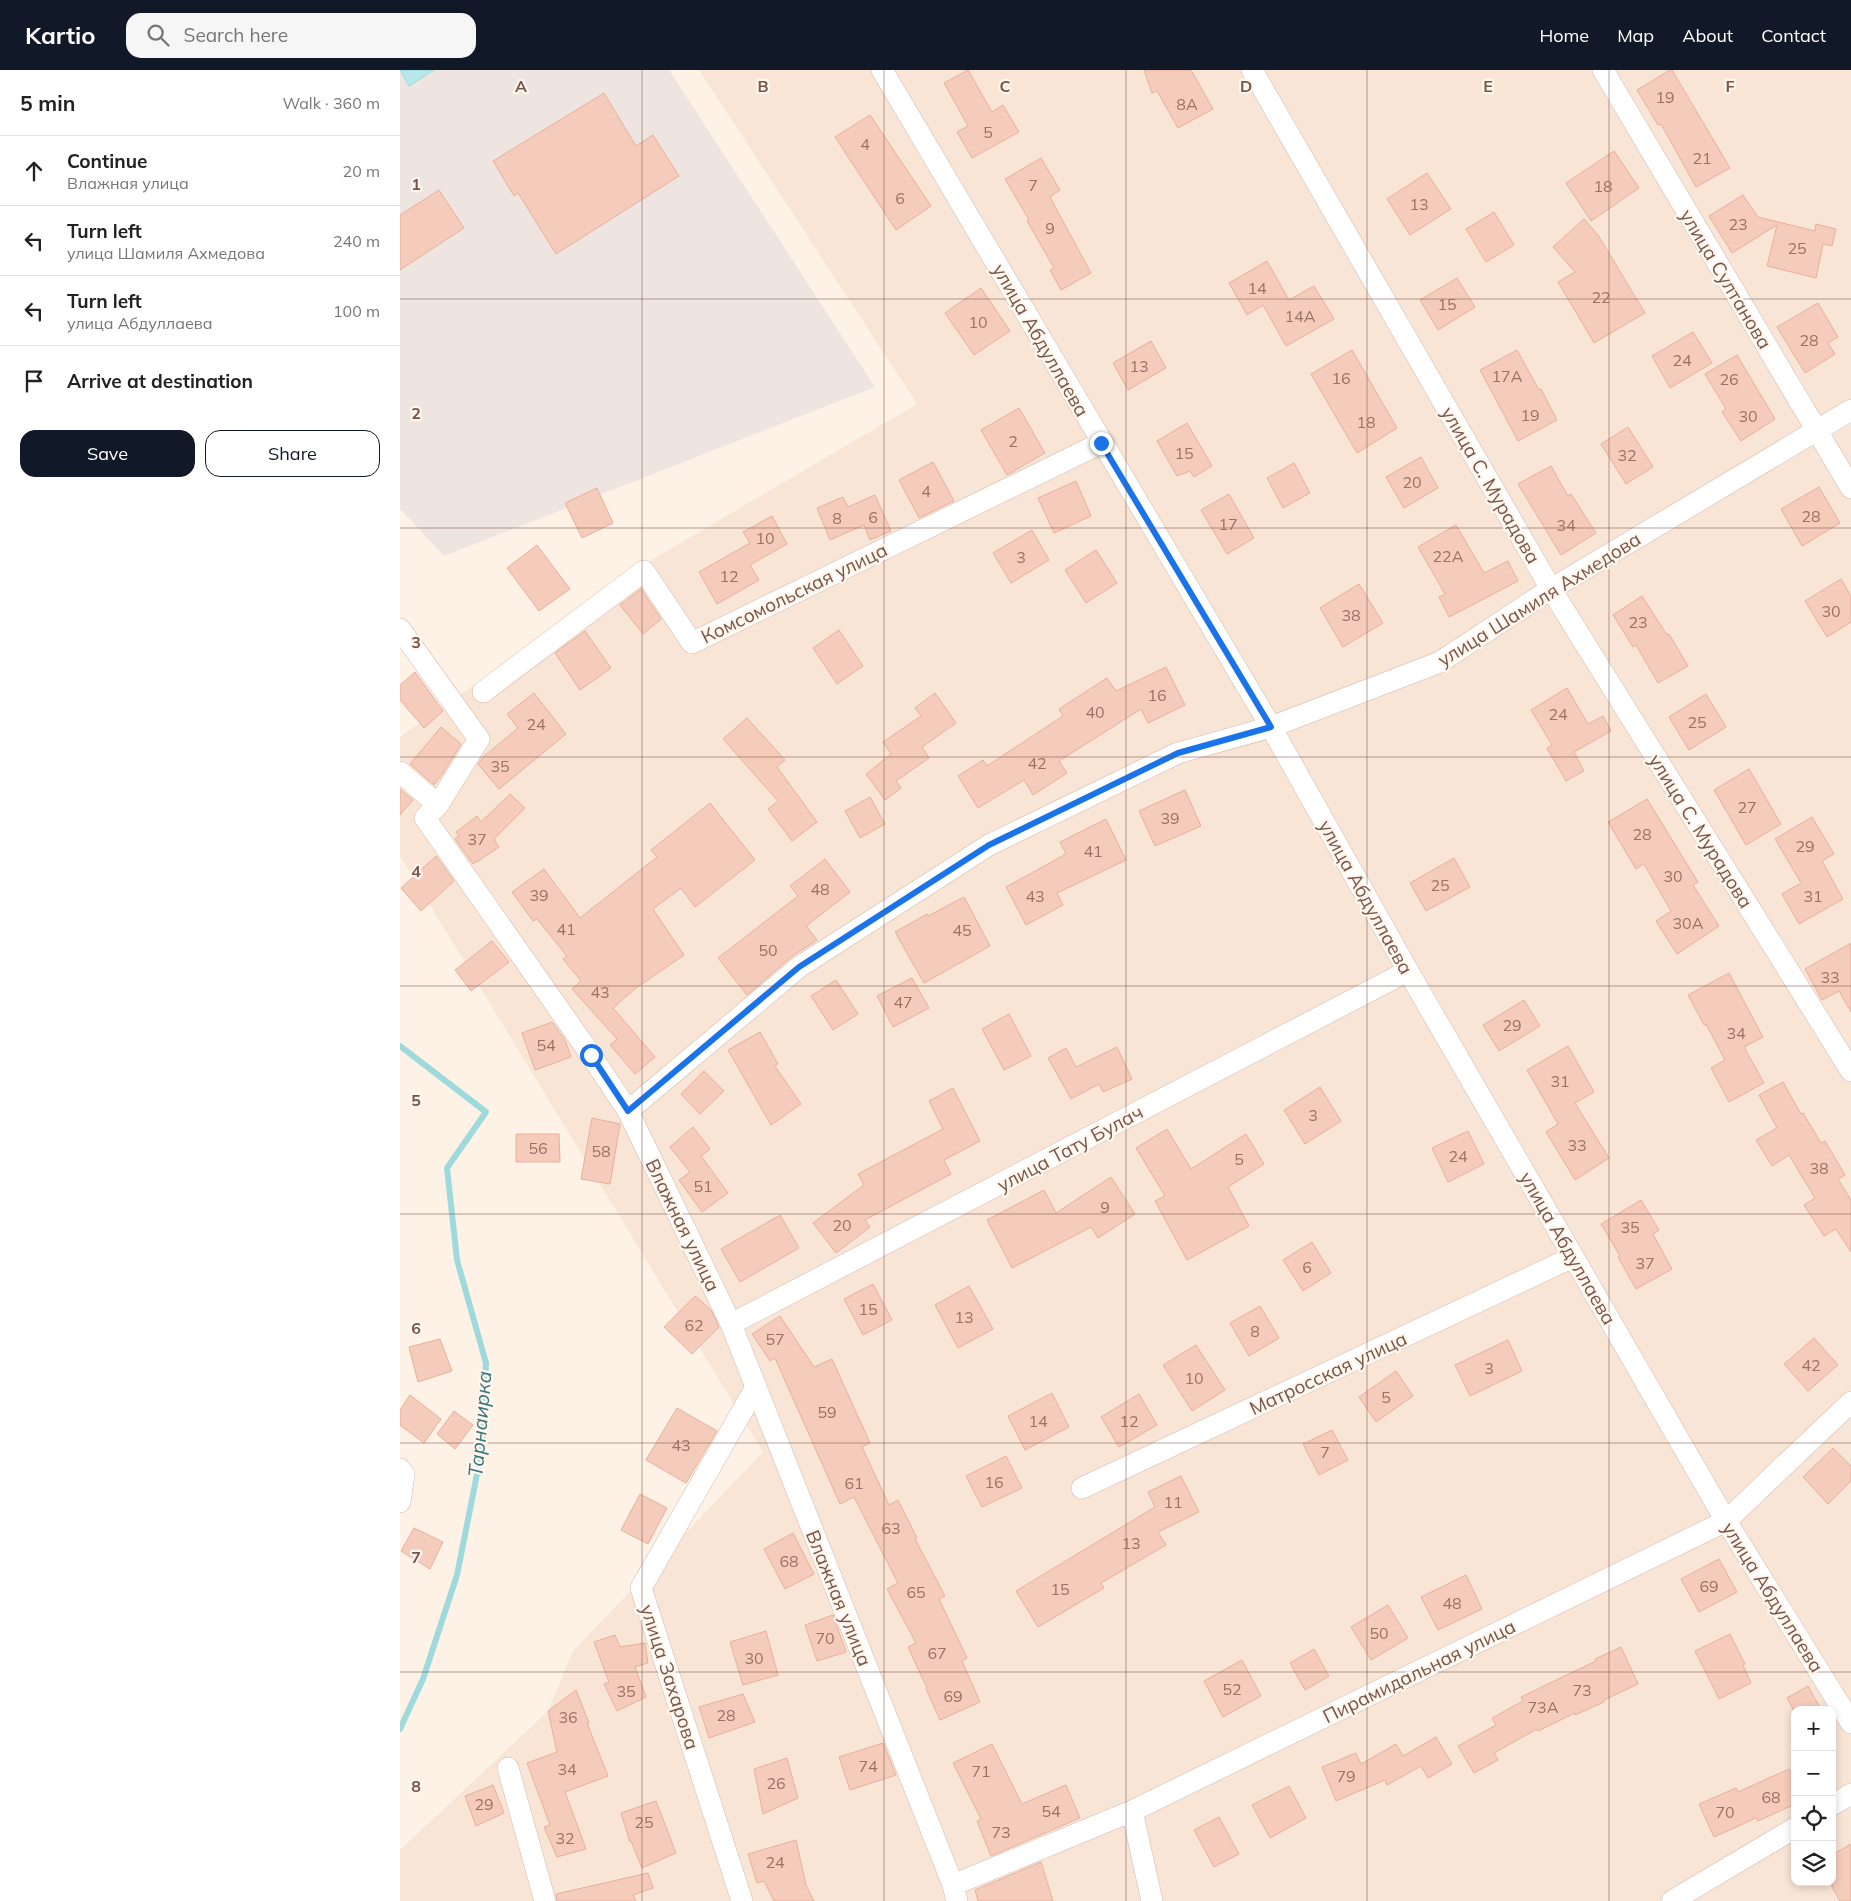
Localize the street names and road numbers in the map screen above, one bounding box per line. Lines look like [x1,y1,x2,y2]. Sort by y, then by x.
street label: улица Султанова [1675,205,1777,353]
street label: улица Абдуллаева [987,259,1095,421]
street label: улица С. Мурадова [1436,402,1546,568]
street label: улица Шамиля Ахмедова [1433,527,1645,671]
street label: Комсомольская улица [697,537,891,649]
street label: улица С. Мурадова [1644,749,1758,913]
street label: улица Абдуллаева [1314,816,1418,978]
street label: улица Тату Булач [993,1099,1147,1197]
street label: Влажная улица [640,1155,726,1295]
street label: улица Абдуллаева [1514,1167,1622,1329]
street label: Матросская улица [1245,1326,1411,1420]
street label: улица Абдуллаева [1717,1517,1829,1677]
street label: Влажная улица [801,1526,877,1670]
street label: улица Захарова [635,1601,705,1753]
street label: Пирамидальная улица [1319,1614,1519,1728]

